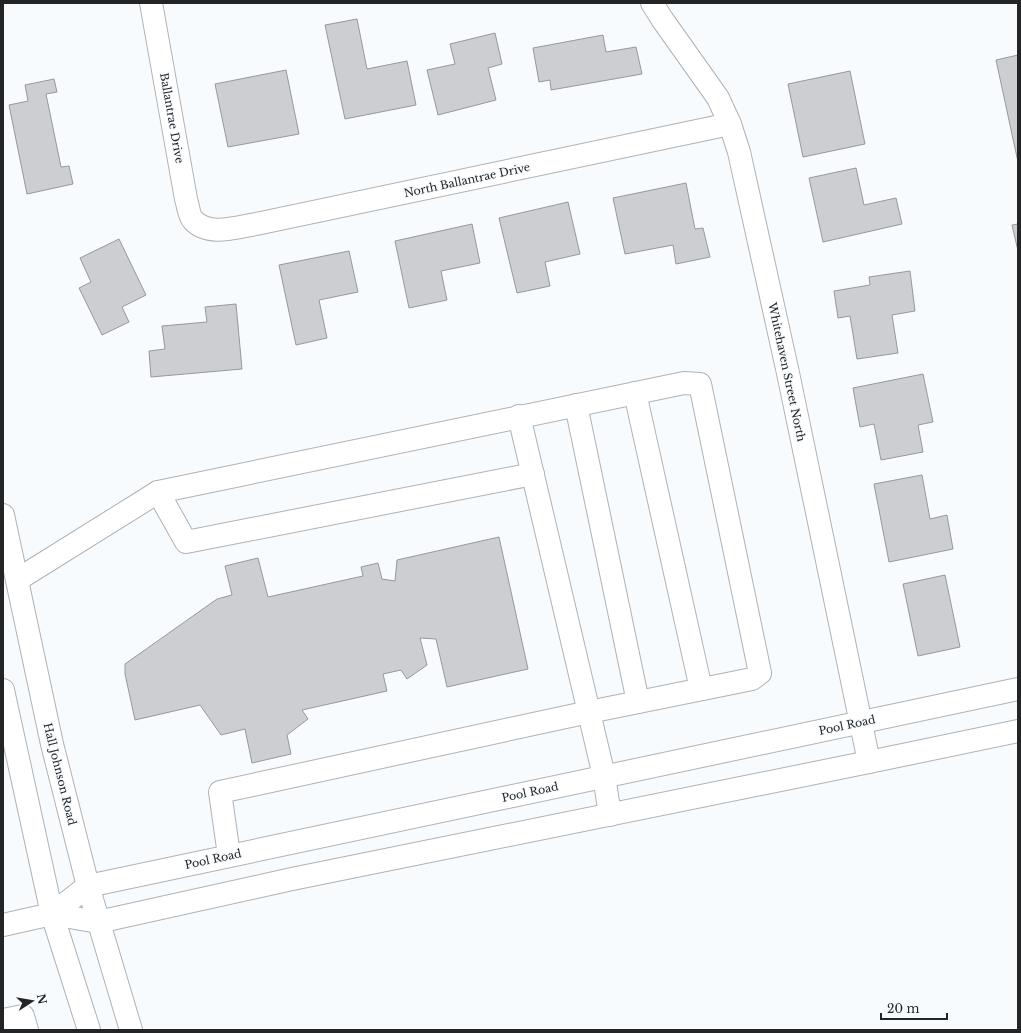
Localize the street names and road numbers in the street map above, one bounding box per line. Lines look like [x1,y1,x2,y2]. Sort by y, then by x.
street label: Ballantrae Drive [157,72,187,164]
street label: North Ballantrae Drive [403,160,531,200]
street label: Whitehaven Street North [765,300,809,443]
street label: Pool Road [817,712,877,738]
street label: Hall Johnson Road [40,721,80,827]
street label: Pool Road [500,779,560,805]
street label: Pool Road [183,846,243,872]

